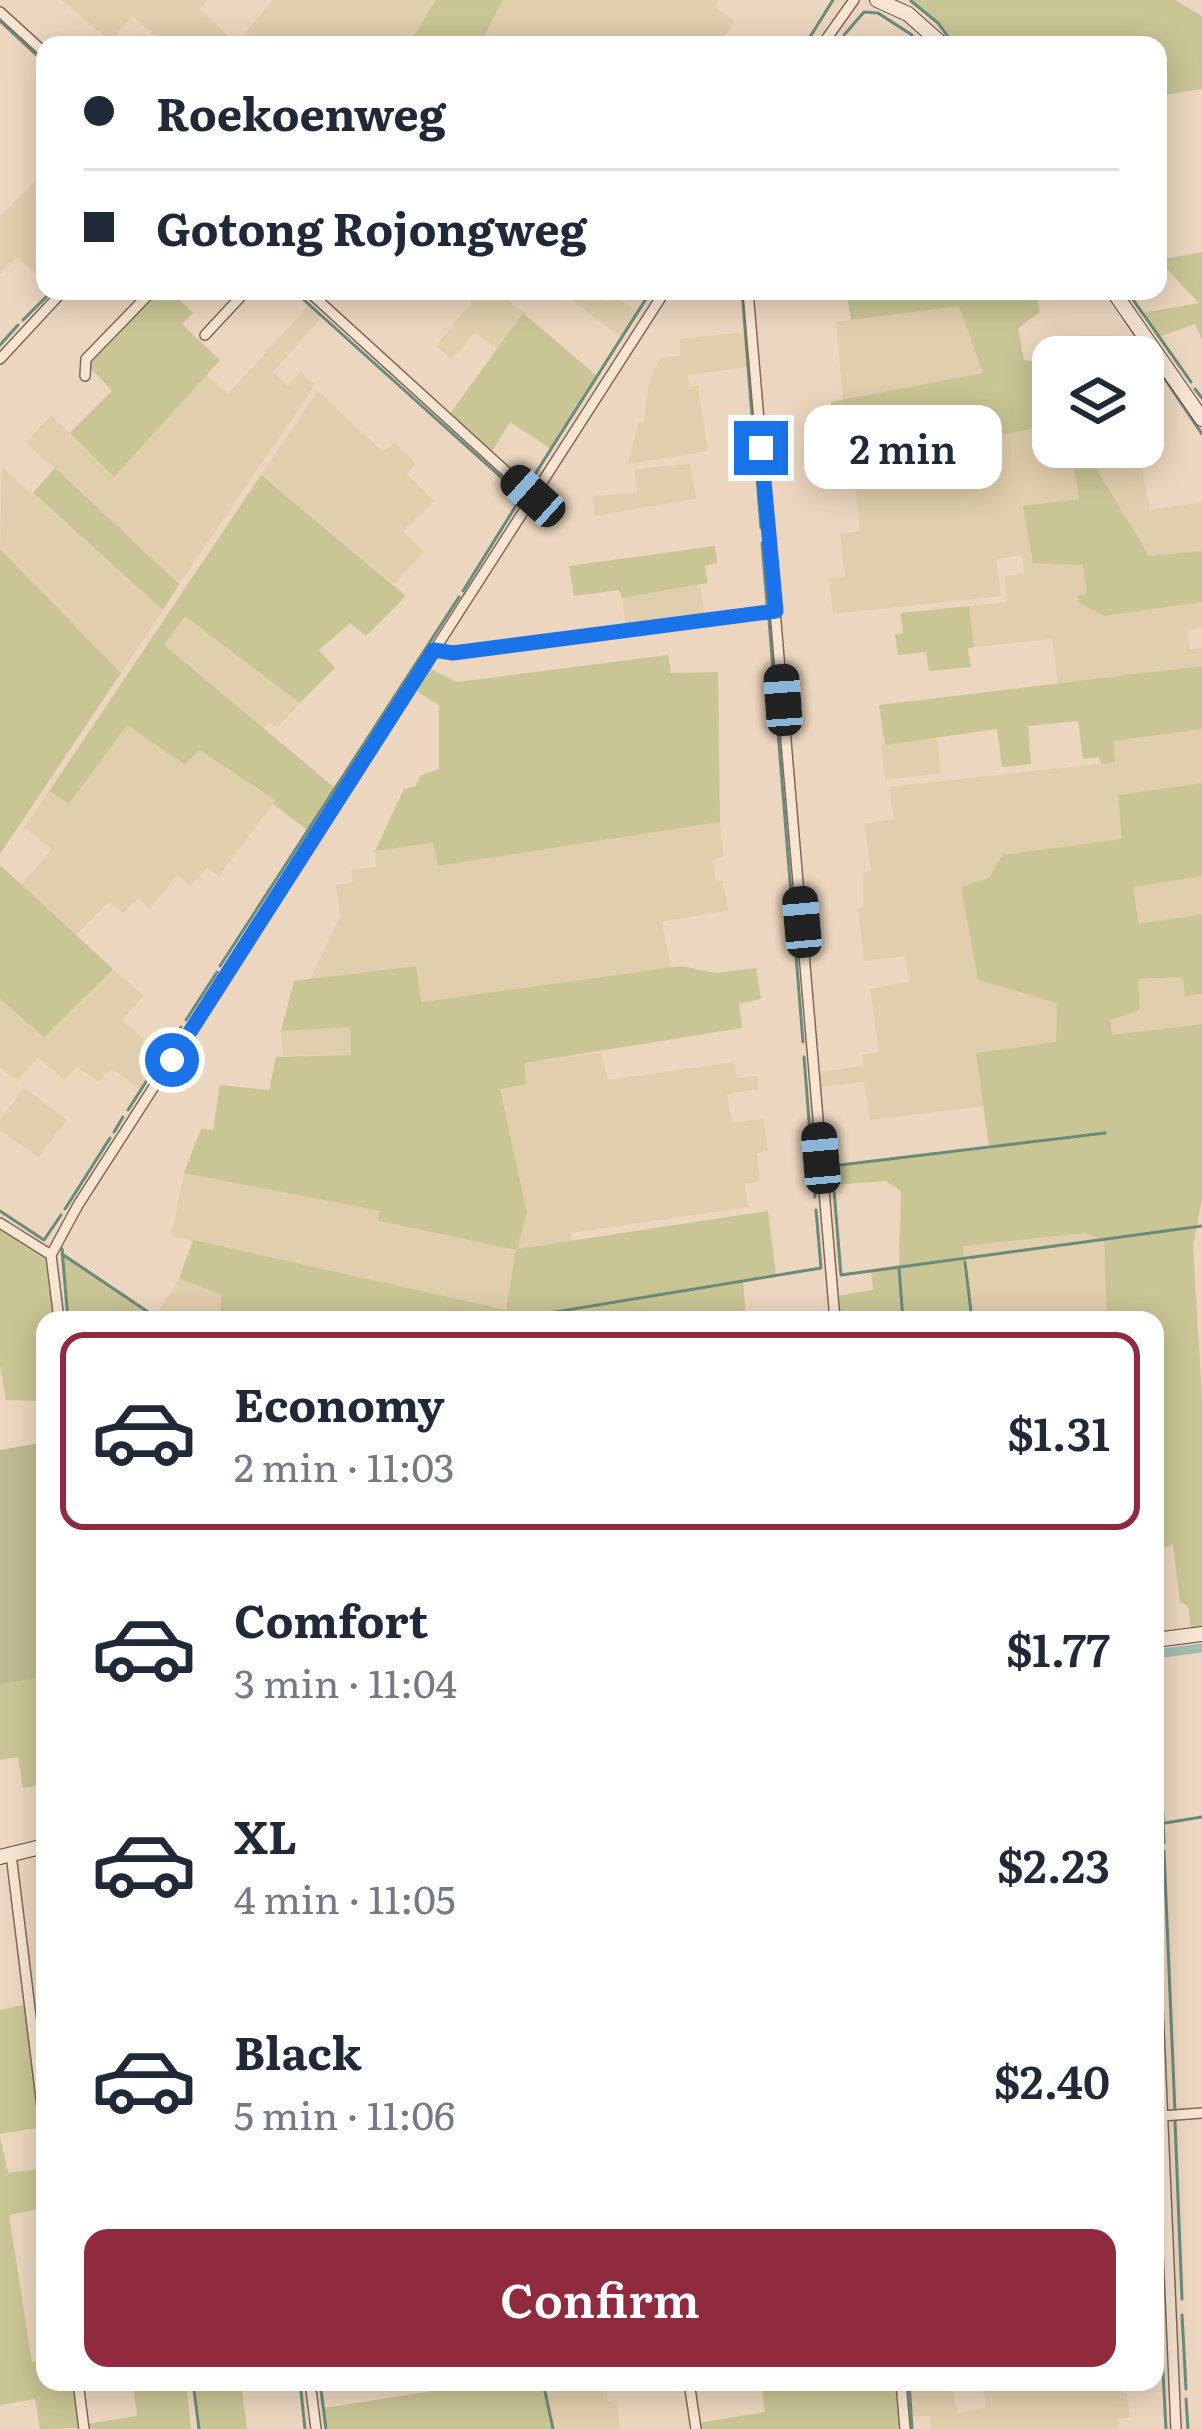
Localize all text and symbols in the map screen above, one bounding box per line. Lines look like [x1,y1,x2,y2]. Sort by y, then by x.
text: Roekoenweg [156,78,446,145]
text: Gotong Rojongweg [156,193,587,260]
map controls [1032,336,1164,468]
button: layers [1032,336,1164,468]
callout: 2 min [803,406,1001,490]
text: 2 min [849,418,957,476]
route end [734,421,788,475]
car [494,459,572,533]
car [763,663,803,737]
car [781,885,823,959]
route start [145,1033,199,1087]
car [800,1121,842,1195]
text: Economy [234,1369,445,1436]
icon: car [90,1377,198,1485]
text: $1.31 [1007,1398,1110,1465]
text: 2 min · 11:03 [234,1436,455,1494]
text: Comfort [234,1585,428,1652]
icon: car [90,1593,198,1701]
text: $1.77 [1006,1614,1110,1681]
text: 3 min · 11:04 [234,1652,457,1710]
text: XL [234,1801,297,1868]
icon: car [90,1809,198,1917]
text: $2.23 [997,1830,1110,1897]
text: 4 min · 11:05 [234,1868,456,1926]
text: Black [234,2017,362,2084]
icon: car [90,2025,198,2133]
text: $2.40 [994,2046,1110,2113]
text: 5 min · 11:06 [234,2084,455,2142]
button: Confirm [84,2229,1116,2367]

